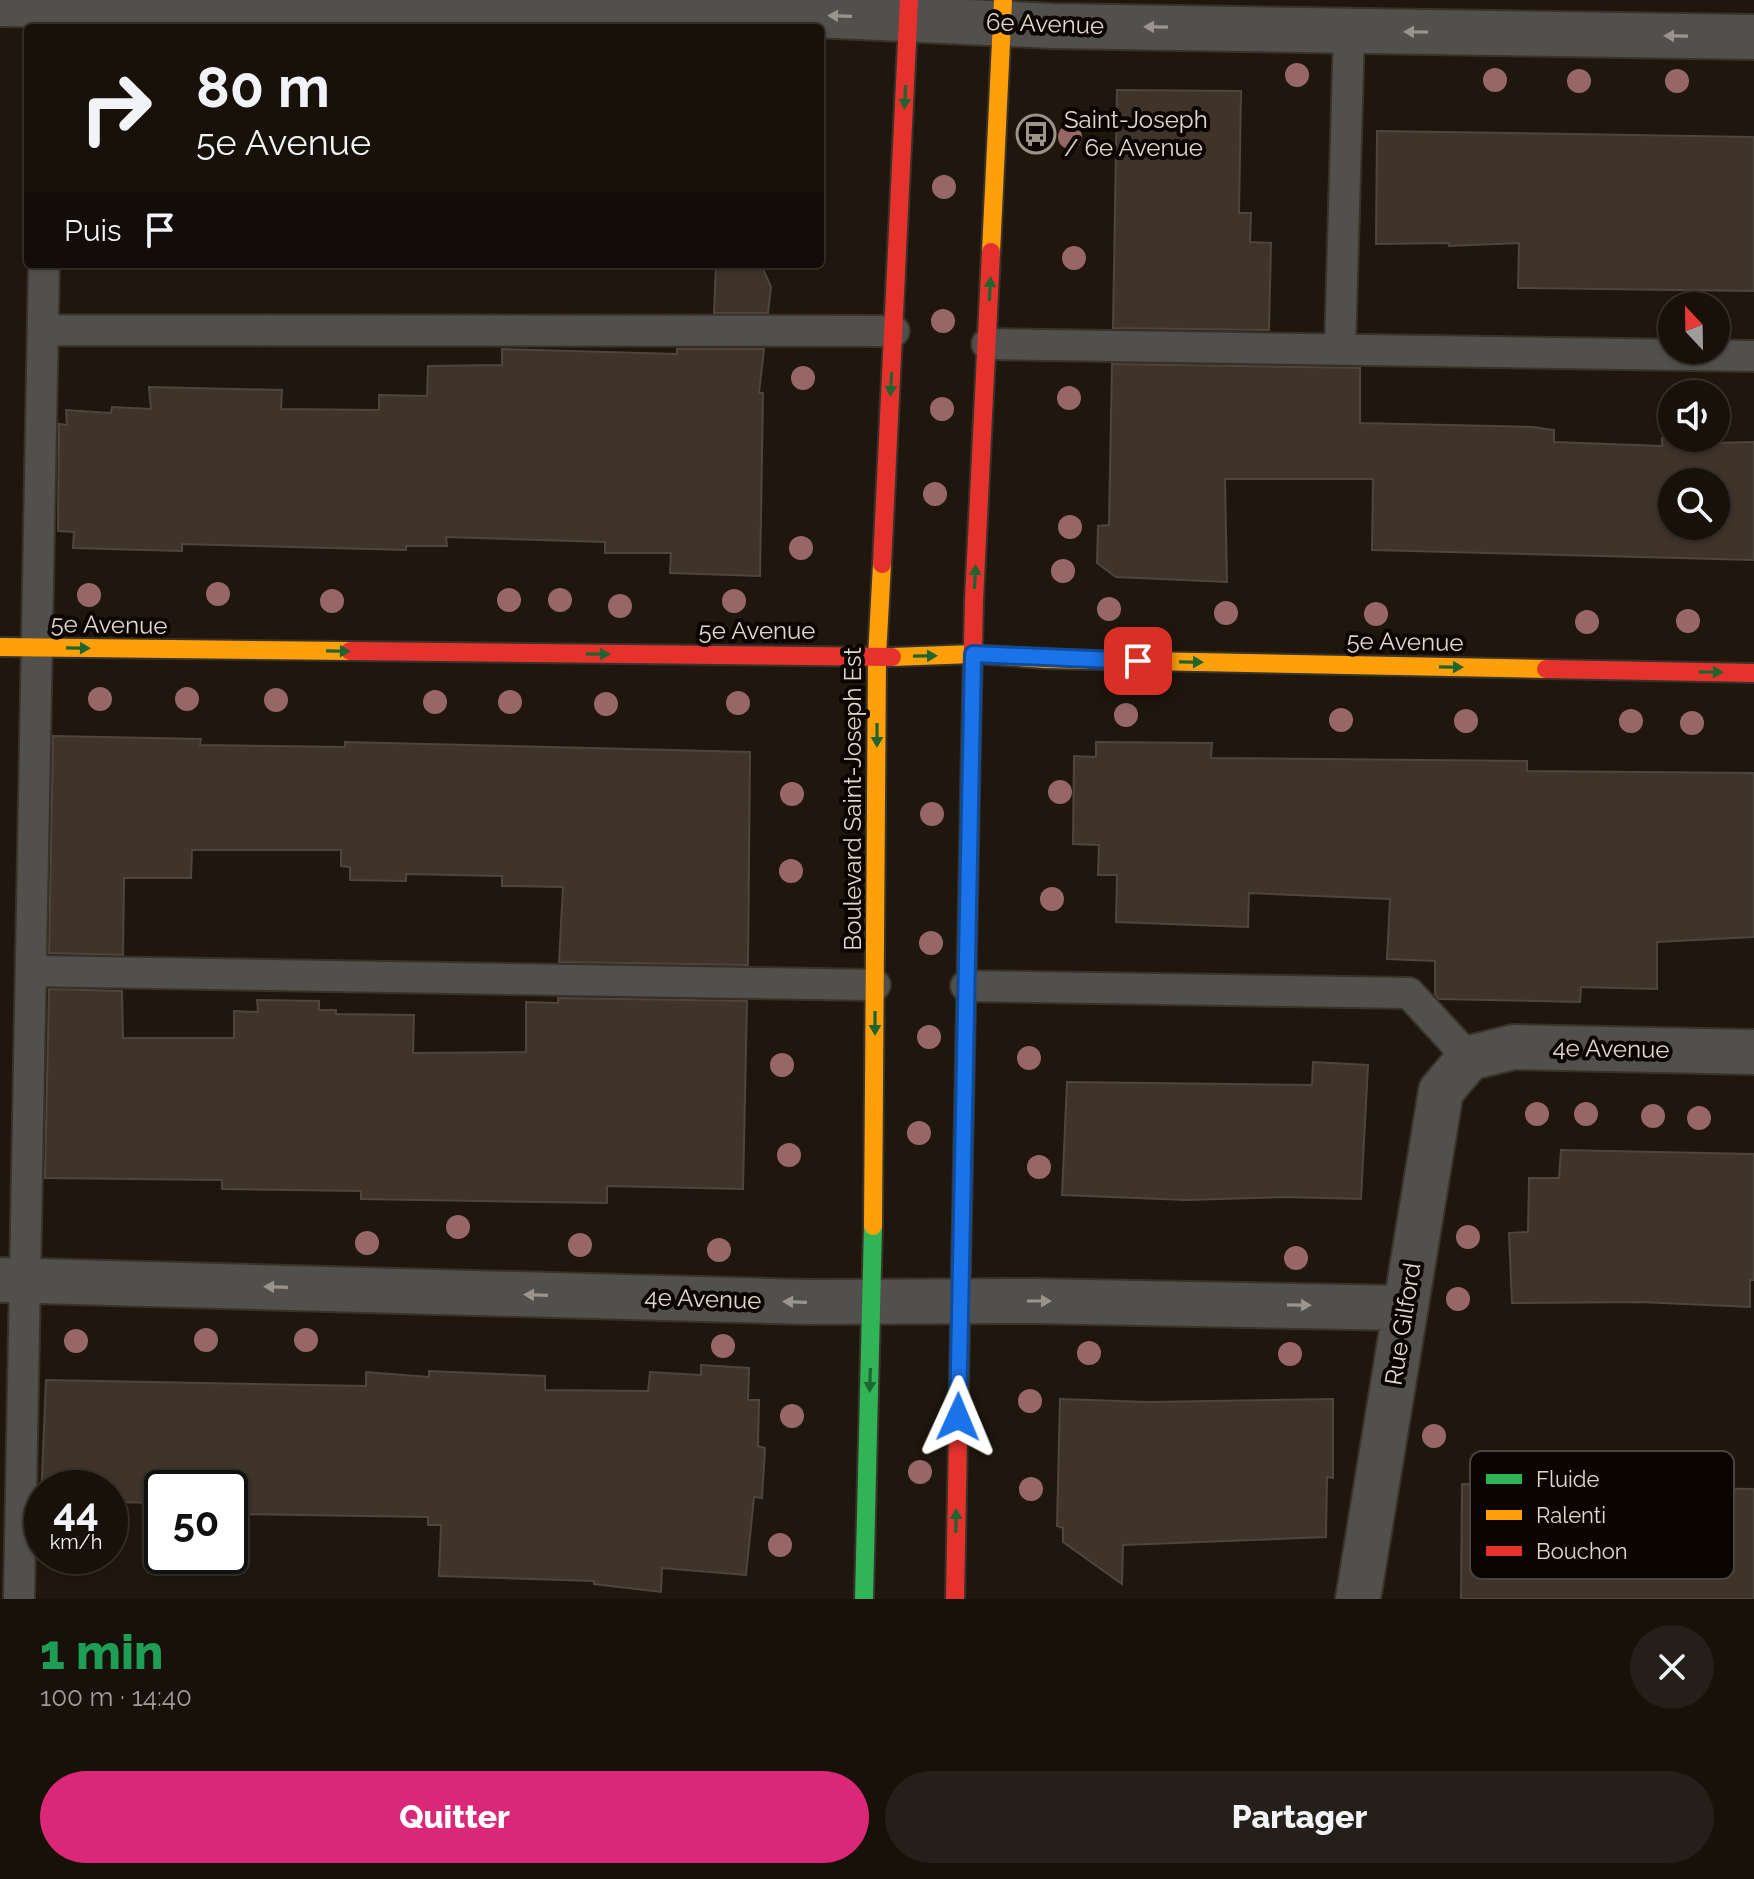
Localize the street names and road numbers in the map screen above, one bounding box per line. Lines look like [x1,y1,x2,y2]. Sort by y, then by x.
street label: 6e Avenue [985,7,1105,40]
street label: 5e Avenue [50,609,168,640]
street label: 5e Avenue [699,616,815,645]
street label: 5e Avenue [1346,626,1464,657]
street label: Boulevard Saint-Joseph Est [838,647,867,951]
street label: 4e Avenue [1552,1033,1670,1064]
street label: Rue Gilford [1379,1261,1427,1387]
street label: 4e Avenue [644,1282,762,1315]

